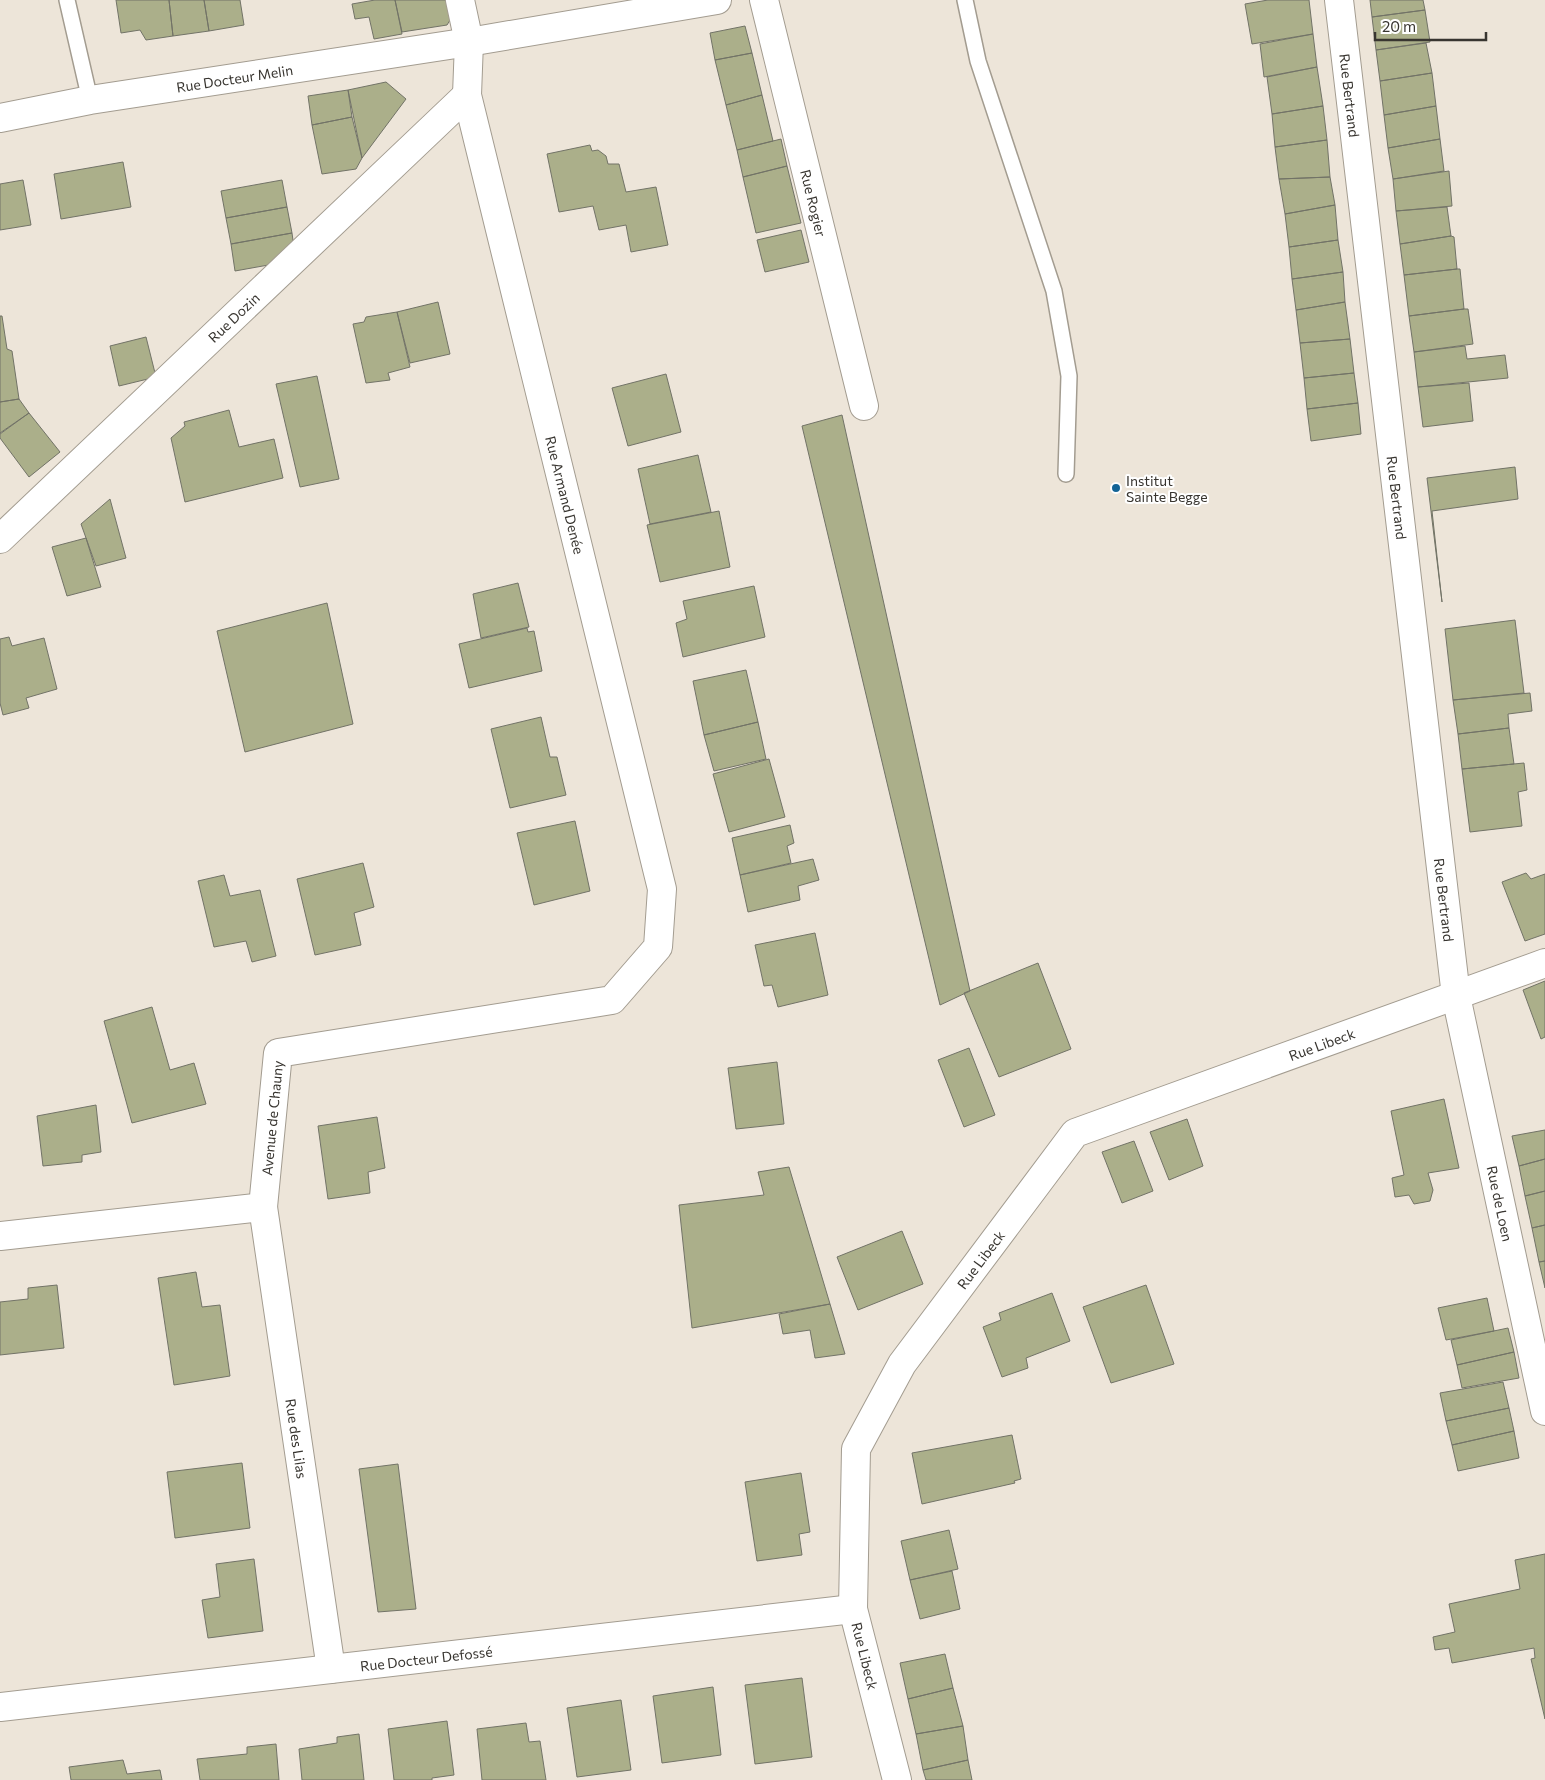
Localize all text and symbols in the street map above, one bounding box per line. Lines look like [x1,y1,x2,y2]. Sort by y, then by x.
scale bar [1375,10,1486,42]
text: 20 m [1382,17,1416,35]
street label: Rue Bertrand [1337,53,1364,138]
street label: Rue Docteur Melin [175,61,294,95]
street label: Rue Rogier [798,168,831,239]
street label: Rue Dozin [204,289,263,346]
street label: Rue Armand Denée [542,434,588,556]
street label: Rue Bertrand [1384,455,1411,540]
place label: Institut Sainte Begge [1126,472,1208,505]
marker: Institut Sainte Begge [1110,482,1122,494]
street label: Rue Bertrand [1431,857,1458,942]
street label: Rue Libeck [1286,1024,1357,1064]
street label: Avenue de Chauny [258,1060,286,1176]
street label: Rue de Loen [1484,1164,1517,1243]
street label: Rue Libeck [953,1226,1008,1292]
street label: Rue des Lilas [283,1397,311,1480]
street label: Rue Libeck [848,1620,882,1692]
street label: Rue Docteur Defossé [359,1642,493,1674]

